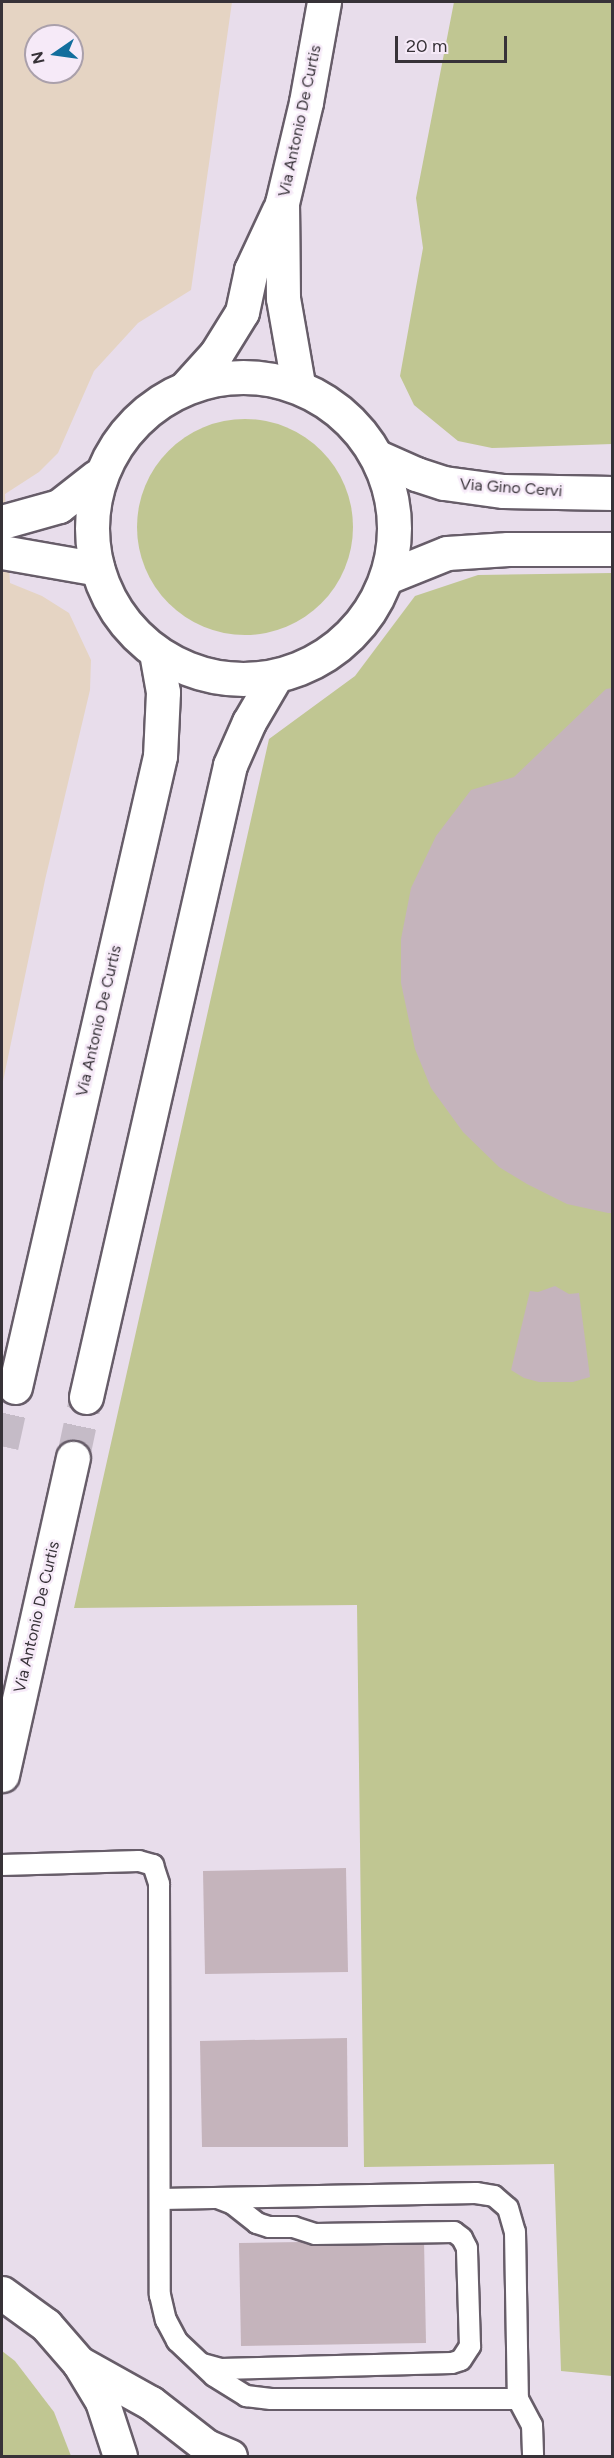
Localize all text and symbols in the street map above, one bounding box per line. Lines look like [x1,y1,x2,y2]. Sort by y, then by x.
north arrow [24,24,84,84]
scale bar [398,24,510,62]
text: 20 m [406,35,447,57]
street label: Via Antonio De Curtis [275,43,325,199]
text: N [27,50,49,66]
street label: Via Gino Cervi [459,475,563,501]
street label: Via Antonio De Curtis [72,944,126,1098]
street label: Via Antonio De Curtis [10,1540,64,1694]

